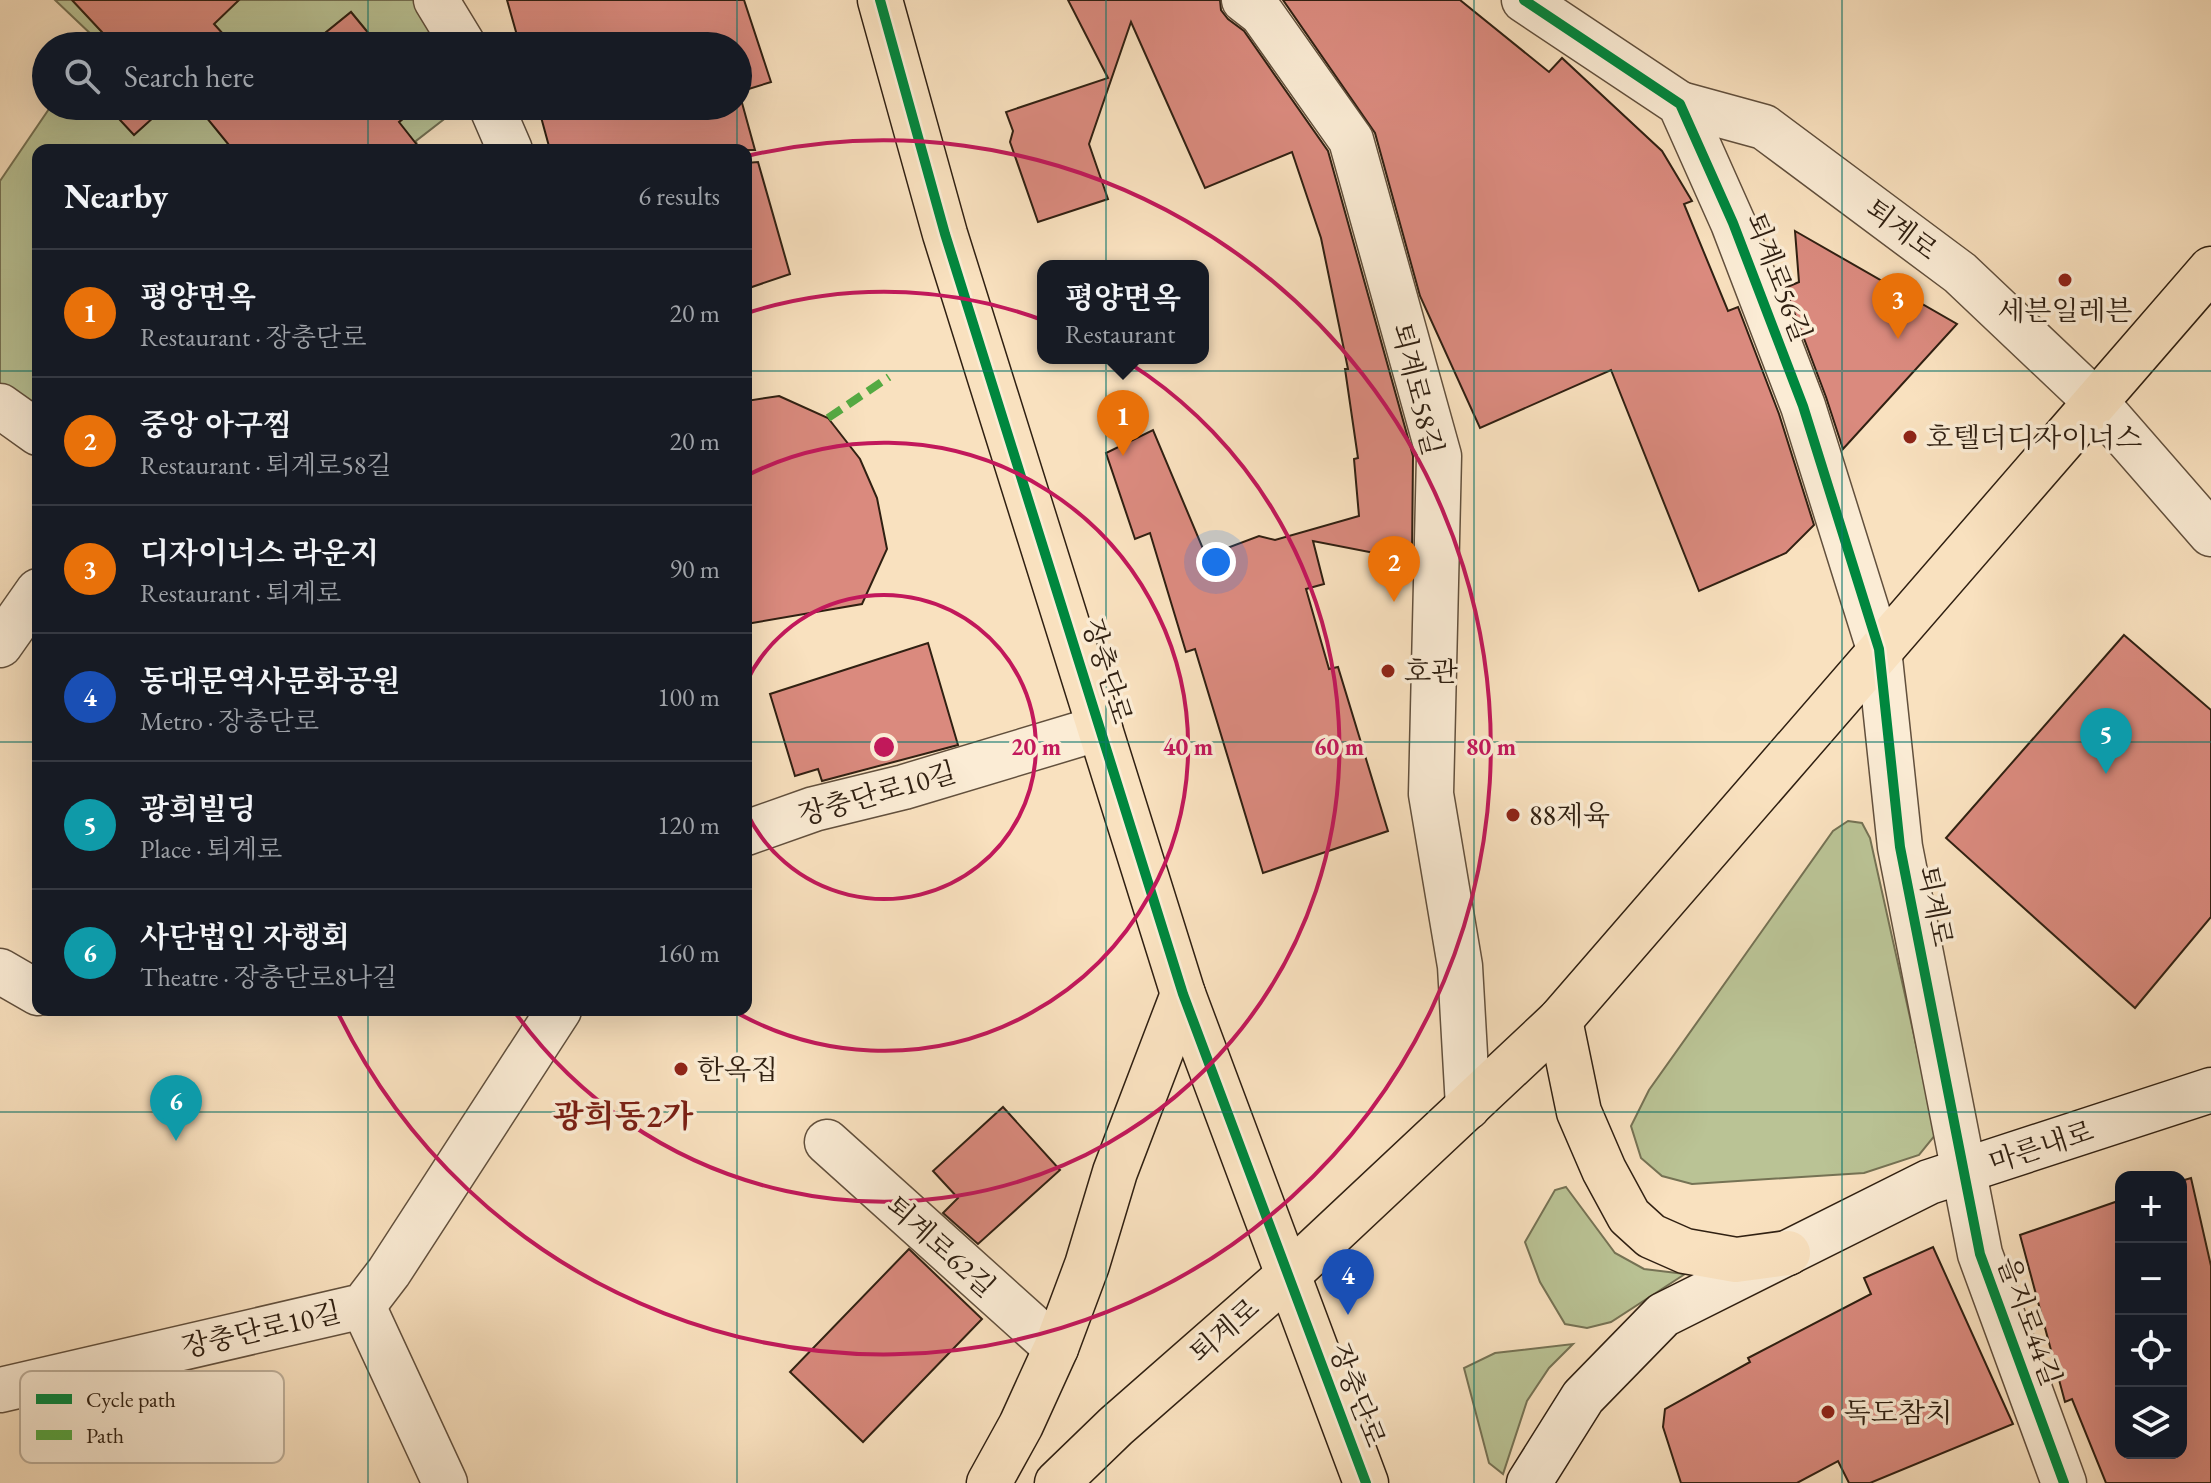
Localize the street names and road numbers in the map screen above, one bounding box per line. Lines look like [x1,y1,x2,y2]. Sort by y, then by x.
street label: 퇴계로 [1859,190,1945,268]
street label: 퇴계로56길 [1738,207,1820,347]
street label: 퇴계로58길 [1384,319,1452,459]
street label: 장충단로 [1075,614,1141,728]
street label: 장충단로10길 [794,753,960,833]
street label: 퇴계로 [1911,863,1961,949]
street label: 마른내로 [1984,1112,2098,1180]
street label: 퇴계로62길 [879,1187,1003,1305]
street label: 을지로44길 [1990,1251,2070,1391]
street label: 퇴계로 [1182,1290,1266,1370]
street label: 장충단로10길 [178,1293,344,1365]
street label: 장충단로 [1322,1338,1394,1452]

